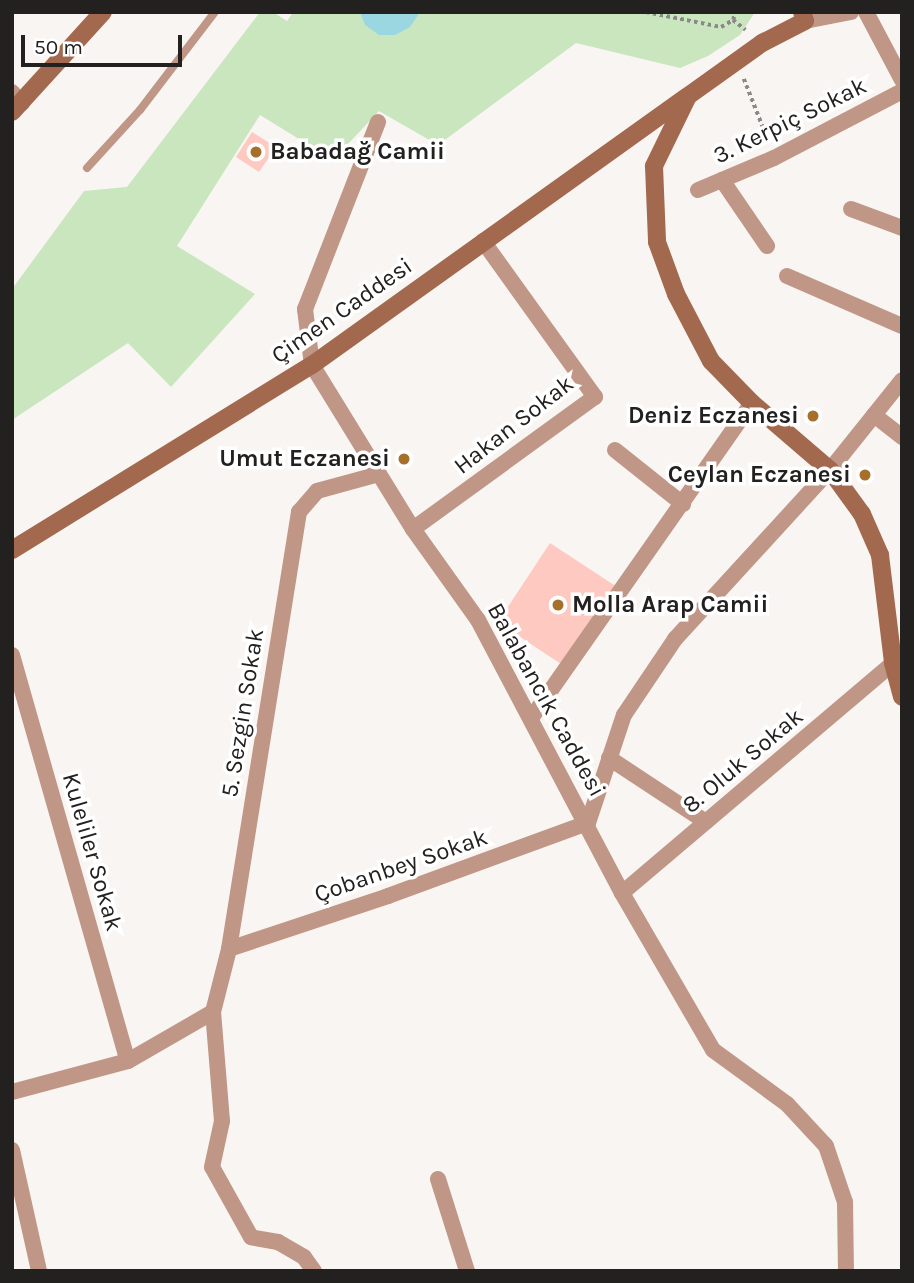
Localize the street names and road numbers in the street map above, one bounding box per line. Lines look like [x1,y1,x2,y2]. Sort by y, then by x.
street label: 3. Kerpiç Sokak [709,71,871,171]
street label: Çimen Caddesi [266,252,418,370]
street label: Hakan Sokak [448,369,580,481]
street label: Balabancık Caddesi [481,598,611,802]
street label: 5. Sezgin Sokak [215,627,271,799]
street label: 8. Oluk Sokak [677,702,809,820]
street label: Kuleliler Sokak [56,770,128,934]
street label: Çobanbey Sokak [311,823,491,909]

